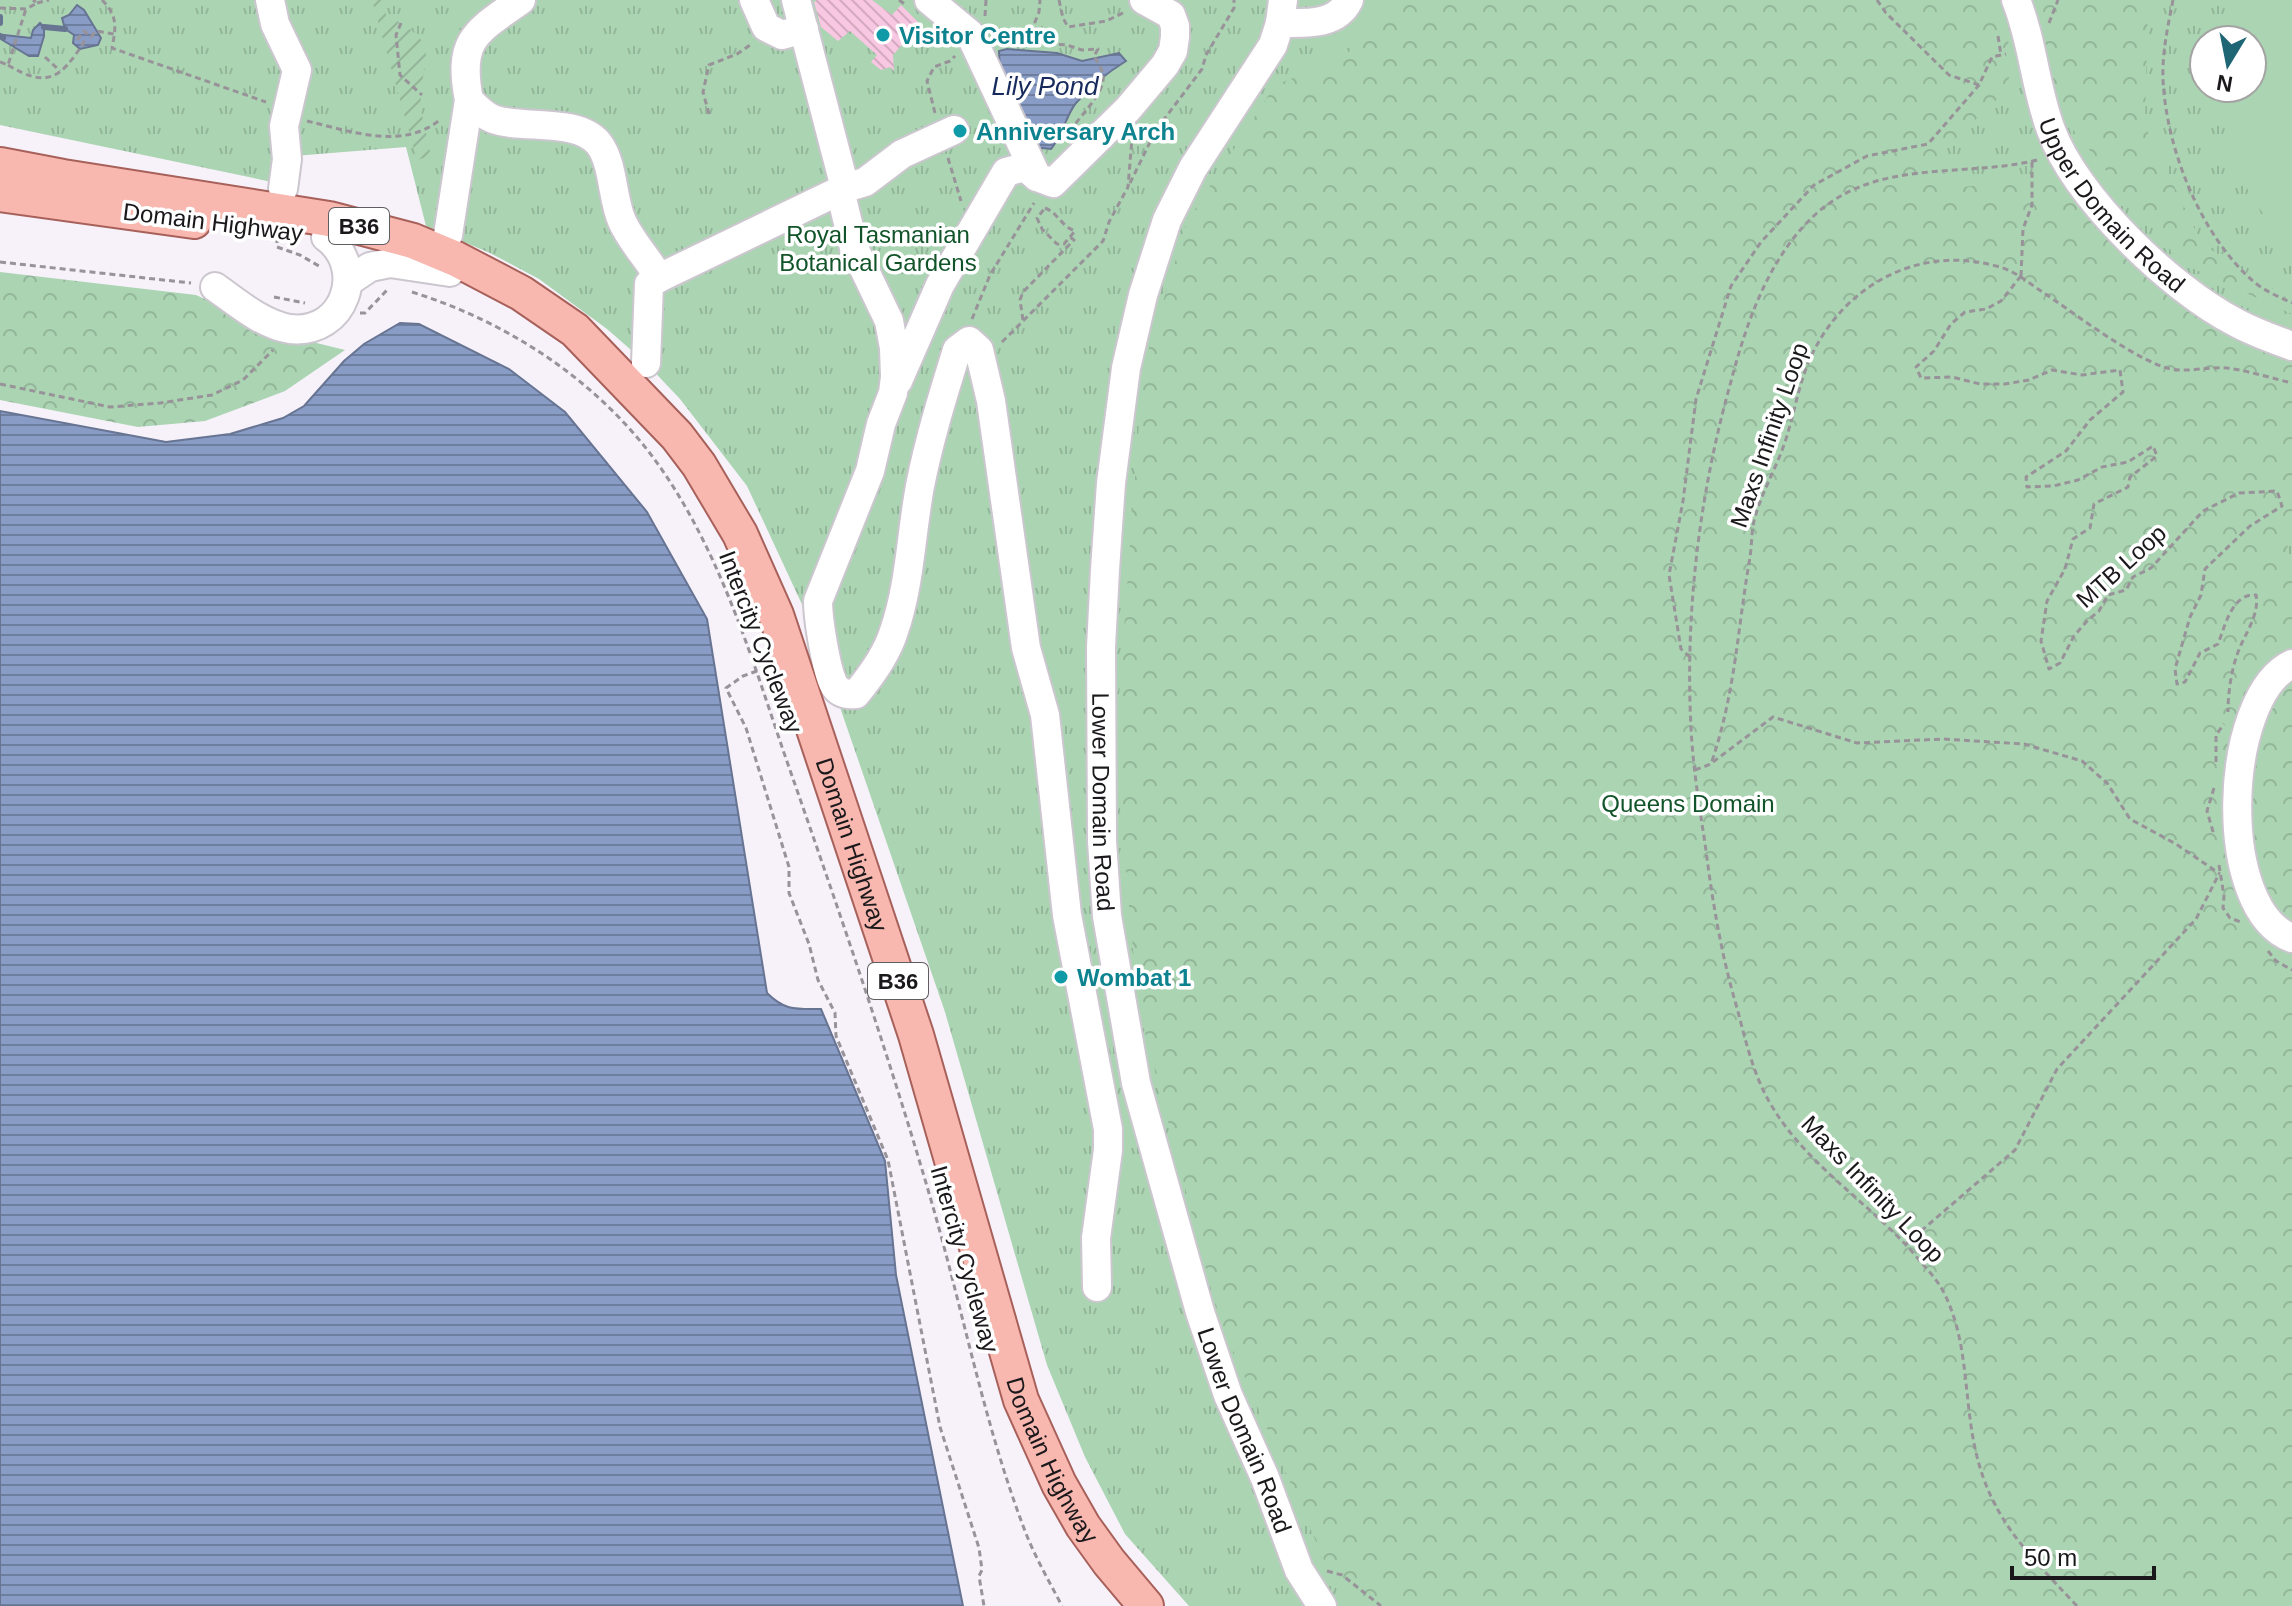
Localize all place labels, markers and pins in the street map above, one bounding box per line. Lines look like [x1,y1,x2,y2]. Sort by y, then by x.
place label: Visitor Centre [899,22,1056,49]
marker: Visitor Centre [874,26,892,44]
place label: Anniversary Arch [976,118,1175,145]
marker: Anniversary Arch [951,122,969,140]
place label: Wombat 1 [1077,964,1191,991]
marker: Wombat 1 [1052,968,1070,986]

